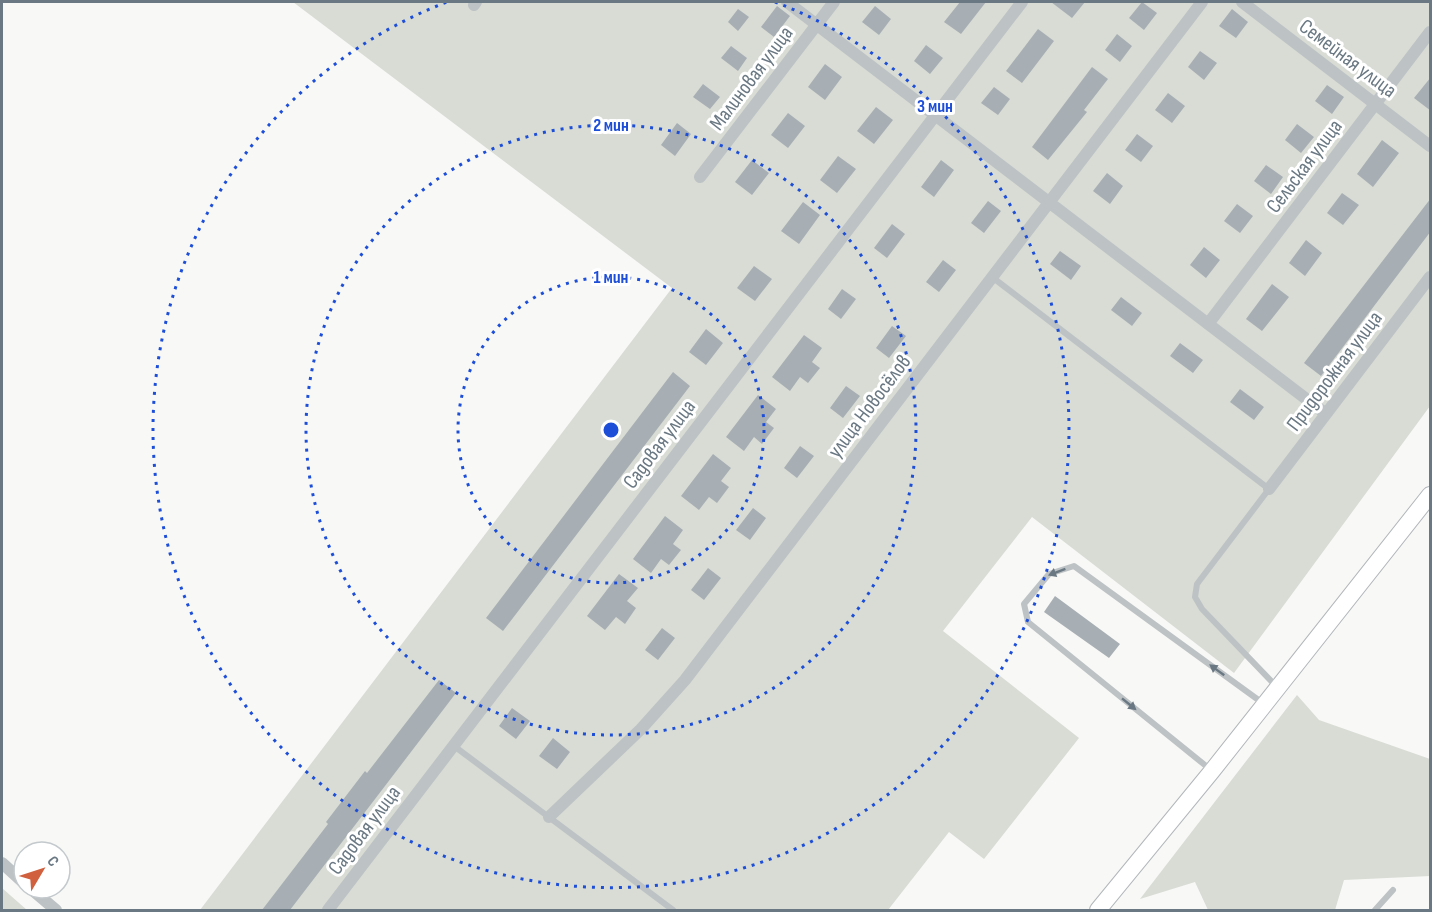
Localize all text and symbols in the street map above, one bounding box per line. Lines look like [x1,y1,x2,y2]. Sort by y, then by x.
street label: Семейная улица [1294,14,1401,103]
street label: Малиновая улица [704,21,799,135]
text: 3 мин [917,96,953,117]
text: 2 мин [593,115,629,136]
street label: Сельская улица [1261,115,1348,218]
text: 1 мин [594,267,629,288]
street label: Придорожная улица [1281,306,1388,436]
street label: улица Новосёлов [822,350,916,463]
street label: Садовая улица [618,395,701,494]
centre of rings [601,420,621,440]
one-way arrow [1047,568,1065,578]
one-way arrow [1209,664,1225,676]
one-way arrow [1121,697,1136,709]
street label: Садовая улица [323,781,406,880]
north arrow [12,840,72,900]
text: С [43,852,62,871]

